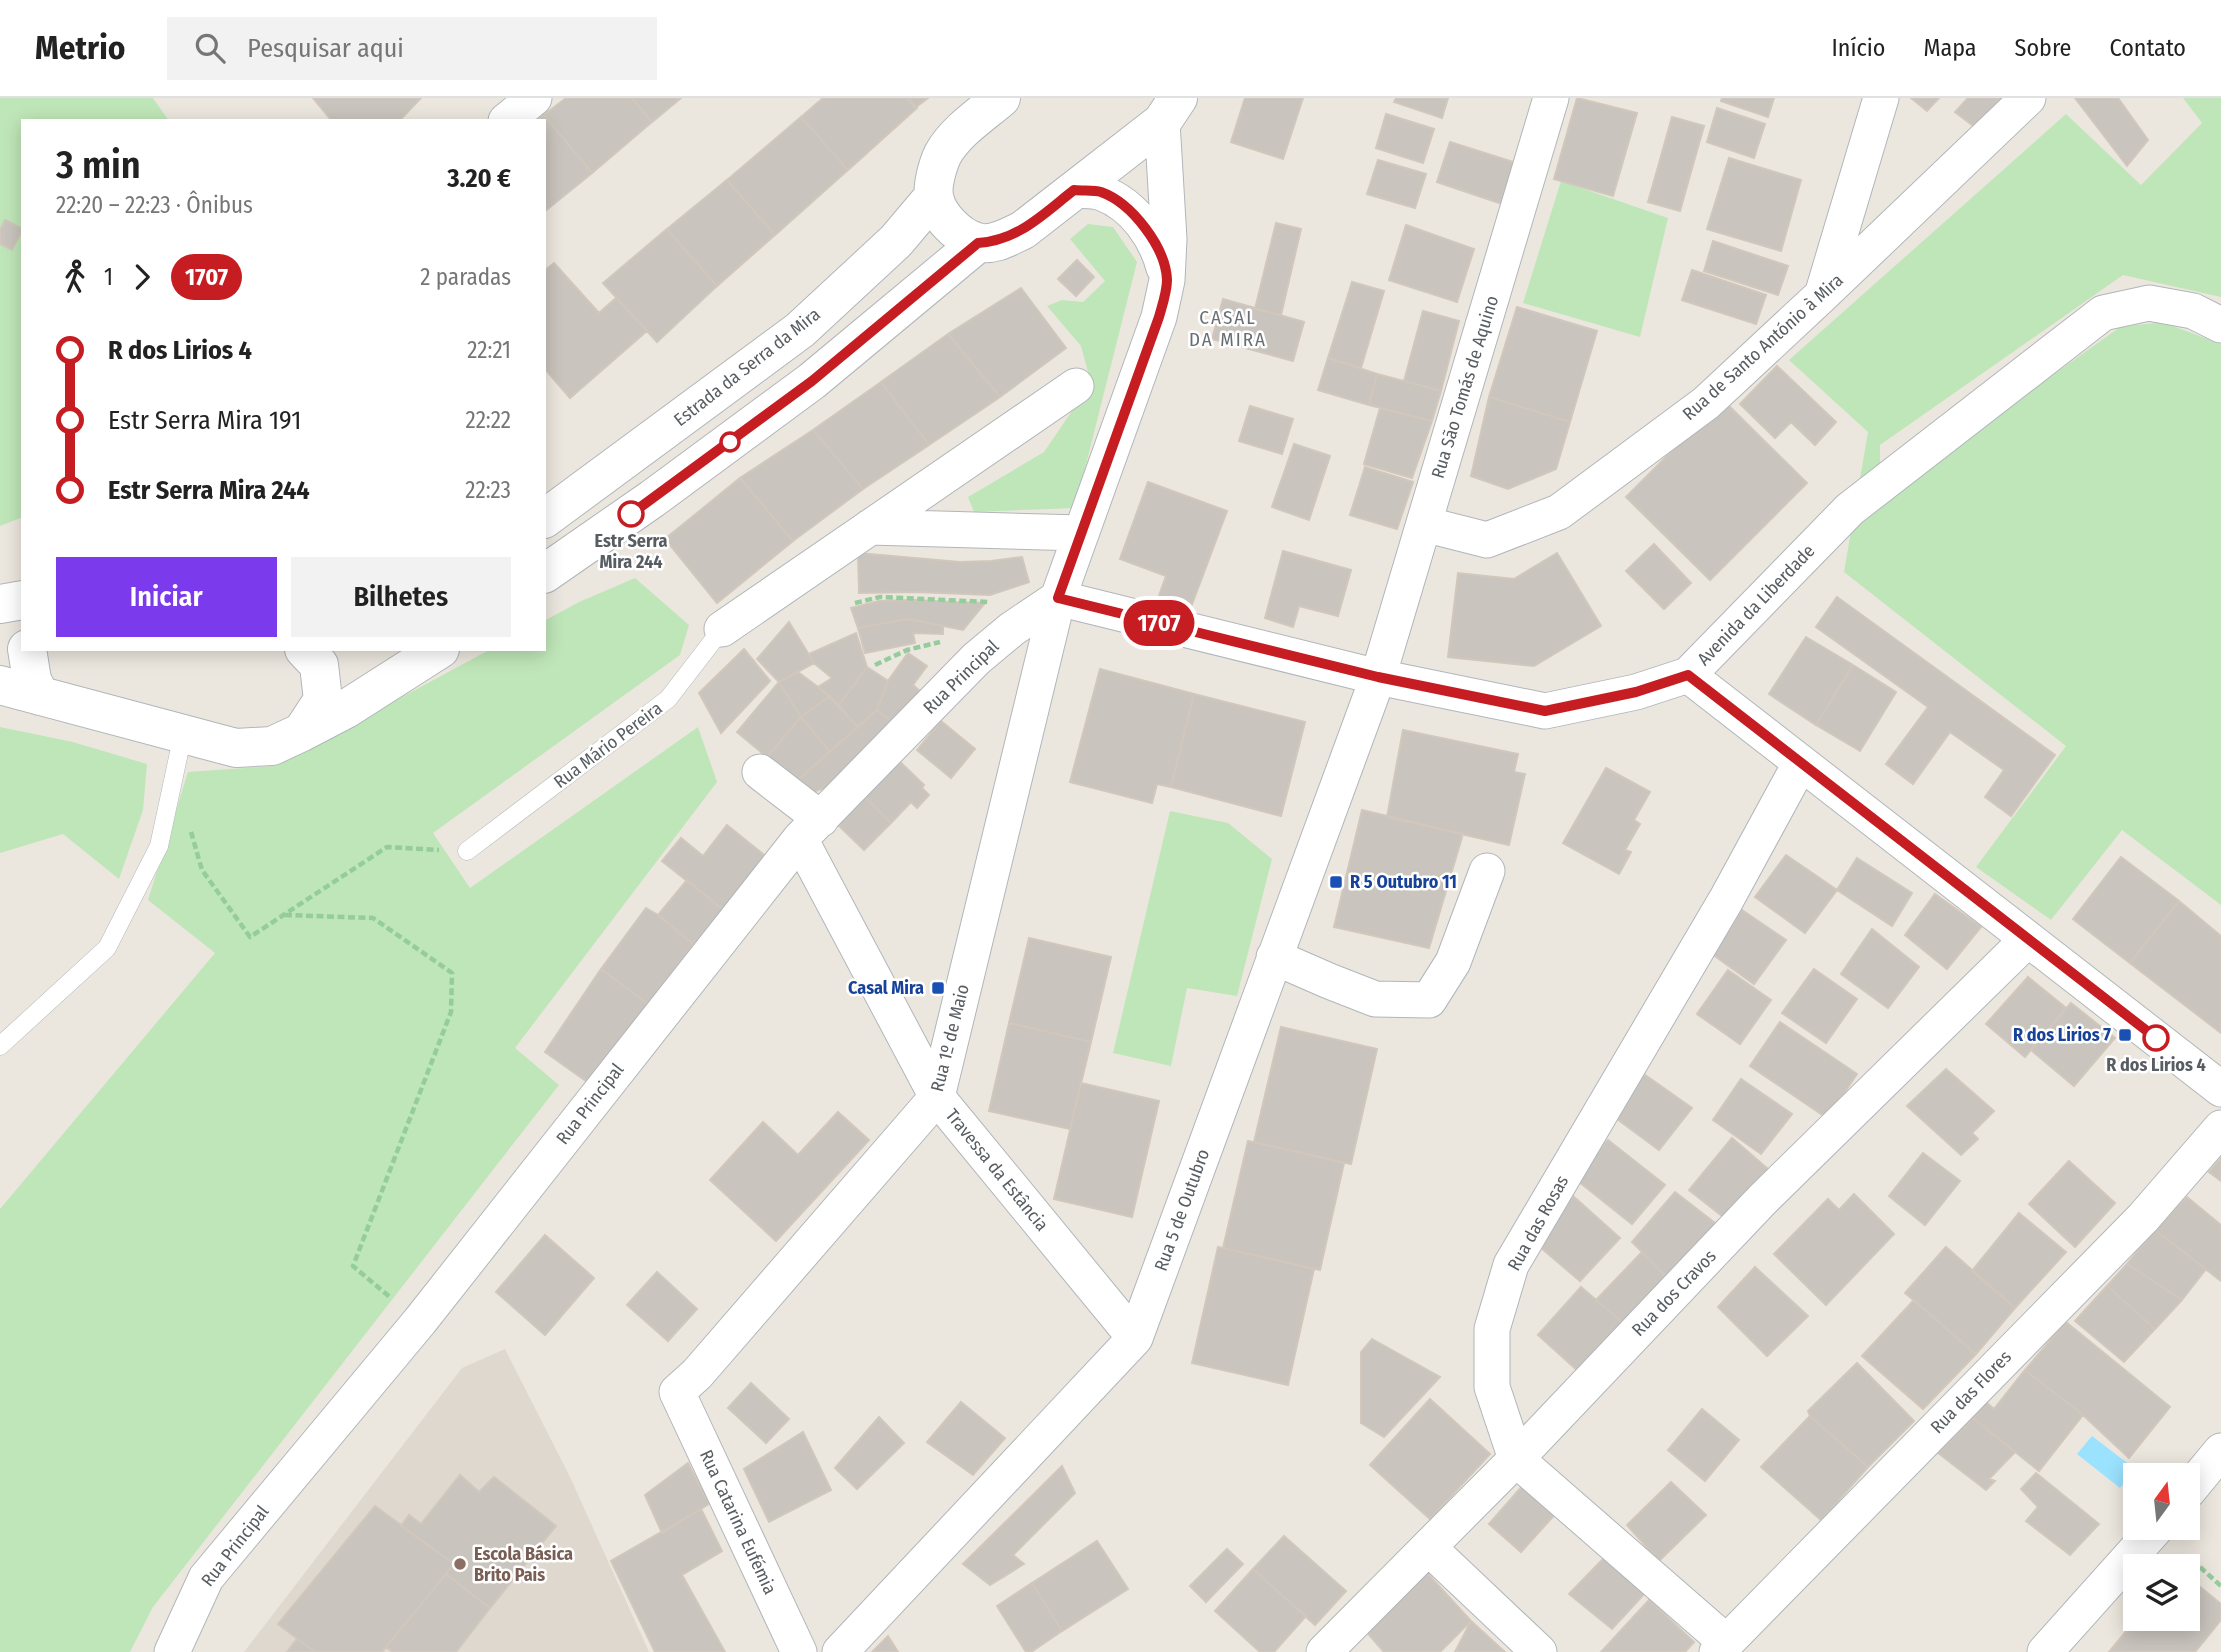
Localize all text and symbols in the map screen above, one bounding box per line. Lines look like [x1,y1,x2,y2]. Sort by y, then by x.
search box [167,17,657,80]
text: Metrio [35,28,125,68]
icon: search [191,29,229,67]
text: Pesquisar aqui [247,33,404,64]
text: Início [1832,34,1885,62]
text: Mapa [1923,34,1977,62]
text: Sobre [2015,34,2071,62]
text: Contato [2109,34,2186,62]
text: 3 min [56,142,141,188]
text: 3.20 € [447,163,511,194]
text: 22:20 – 22:23 · Ônibus [56,191,253,219]
icon: walk [56,258,94,296]
icon: forward [123,258,161,296]
text: 1 [104,263,113,291]
text: 1707 [185,263,228,291]
text: 2 paradas [420,263,511,291]
street label: Rua de Santo António à Mira [1678,269,1848,425]
street label: Rua São Tomás de Aquino [1427,293,1503,481]
street label: Estrada da Serra da Mira [670,303,825,431]
district label: CASAL DA MIRA [1189,306,1267,351]
text: R dos Lirios 4 [108,335,252,366]
text: 22:21 [467,336,511,364]
text: Estr Serra Mira 191 [108,405,301,436]
text: 22:22 [466,406,511,434]
unlabelled marker [720,432,740,452]
text: Estr Serra Mira 244 [108,475,310,506]
text: 22:23 [465,476,511,504]
marker: Estr Serra Mira 244 [618,501,644,527]
place label: Estr Serra Mira 244 [594,530,668,573]
street label: Avenida da Liberdade [1693,540,1819,670]
button: Iniciar [56,557,277,637]
button: Bilhetes [291,557,511,637]
line badge: 1707 [1110,600,1208,646]
text: 1707 [1137,609,1181,637]
street label: Rua Principal [919,635,1004,718]
street label: Rua Mário Pereira [549,697,667,793]
place label: R 5 Outubro 11 [1350,871,1457,893]
marker: R 5 Outubro 11 [1328,874,1344,890]
place label: Casal Mira [848,977,924,999]
marker: Casal Mira [930,980,946,996]
street label: Rua 1º de Maio [926,982,974,1094]
place label: R dos Lirios 7 [2013,1024,2111,1046]
marker: R dos Lirios 4 [2143,1025,2169,1051]
marker: R dos Lirios 7 [2117,1027,2133,1043]
place label: R dos Lirios 4 [2106,1054,2206,1076]
street label: Rua Principal [552,1059,629,1149]
street label: Travessa da Estância [941,1104,1053,1236]
street label: Rua 5 de Outubro [1150,1146,1214,1274]
street label: Rua das Rosas [1503,1171,1573,1274]
street label: Rua dos Cravos [1627,1245,1721,1341]
street label: Rua das Flores [1926,1346,2016,1438]
street label: Rua Catarina Eufémia [695,1446,781,1598]
north arrow [2123,1463,2200,1540]
map controls [2123,1463,2200,1631]
street label: Rua Principal [197,1501,274,1591]
place label: Escola Básica Brito Pais [474,1543,573,1586]
button: layers [2123,1554,2200,1631]
marker: Escola Básica Brito Pais [452,1556,468,1572]

